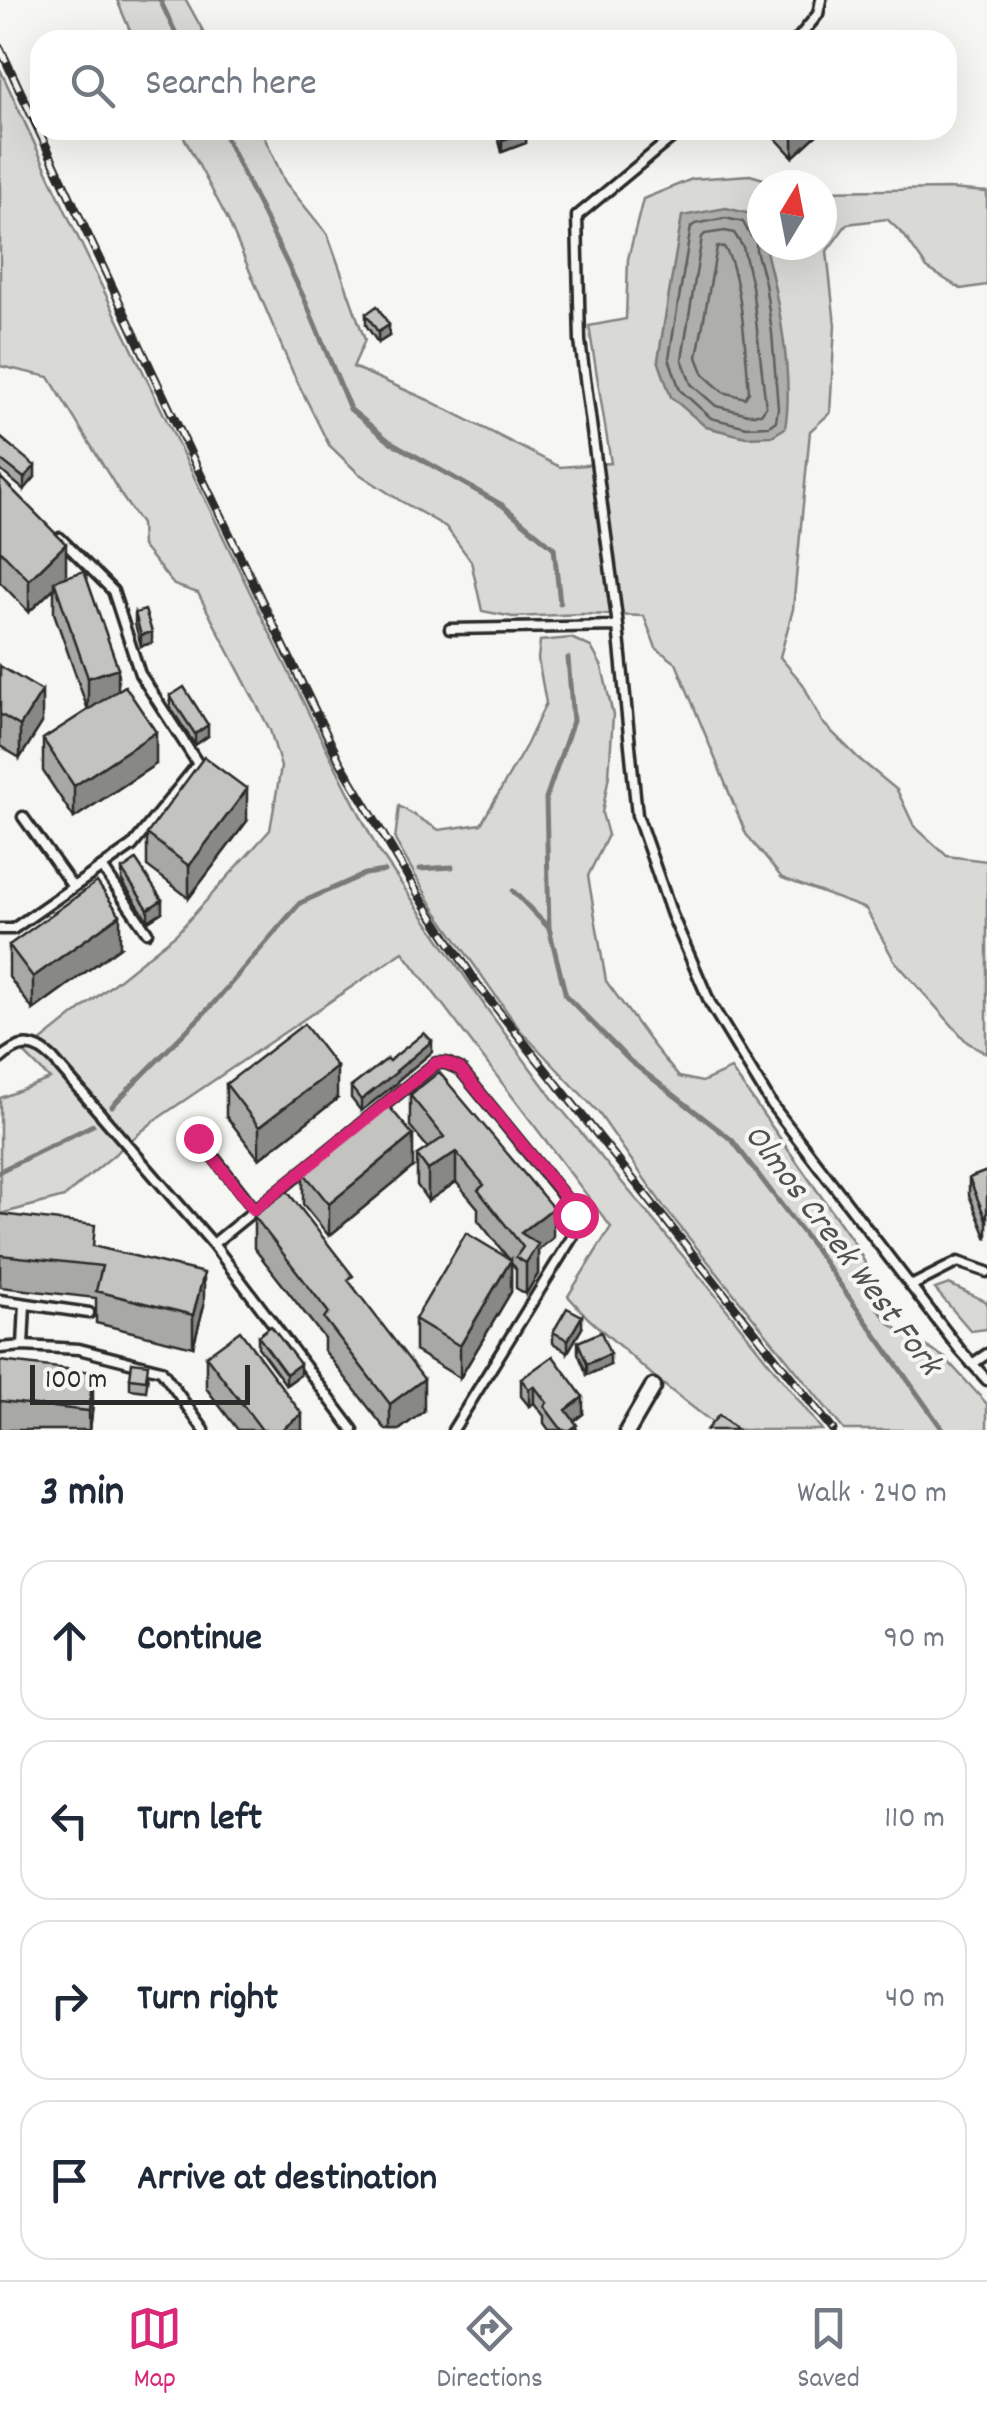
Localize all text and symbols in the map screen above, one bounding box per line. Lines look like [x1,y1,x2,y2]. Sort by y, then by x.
search box [30,30,957,140]
icon: search [65,58,120,113]
text: Search here [145,58,317,113]
north arrow [747,170,837,260]
water label: Olmos Creek West Fork [730,1115,955,1390]
route end [176,1116,222,1162]
route start [553,1193,599,1239]
scale bar [30,1360,250,1404]
text: 100 m [45,1362,107,1402]
text: 3 min [40,1465,124,1525]
text: Walk · 240 m [797,1472,947,1518]
icon: ahead [42,1613,97,1668]
text: Continue [137,1613,262,1668]
text: 90 m [884,1617,945,1663]
icon: left [42,1793,97,1848]
text: Turn left [137,1793,262,1848]
text: 110 m [884,1797,945,1843]
icon: right [42,1973,97,2028]
text: Turn right [137,1973,278,2028]
text: 40 m [885,1977,945,2023]
icon: arrive [42,2153,97,2208]
text: Arrive at destination [137,2153,437,2208]
tab: Map [127,2301,182,2401]
tab: Directions [437,2301,543,2401]
tab: Saved [797,2301,860,2401]

